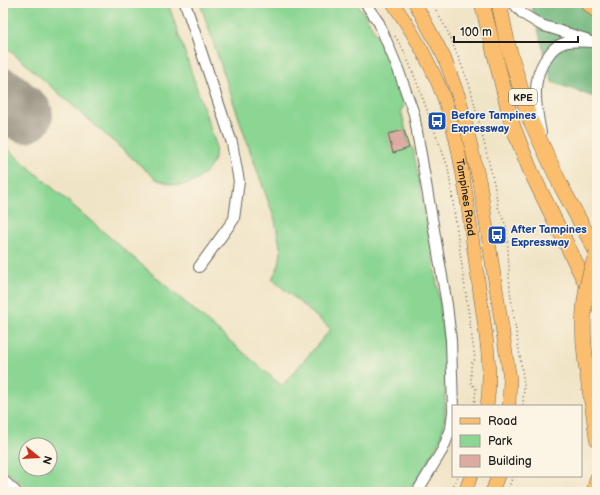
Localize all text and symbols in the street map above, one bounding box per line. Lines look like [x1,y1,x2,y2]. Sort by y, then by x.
scale bar [454,18,578,44]
text: 100 m [460,25,492,40]
road number: KPE [509,89,537,105]
place label: Before Tampines Expressway [451,109,537,135]
bus stop icon: Before Tampines Expressway [426,110,448,132]
street label: Tampines Road [453,158,478,237]
place label: After Tampines Expressway [510,223,587,249]
bus stop icon: After Tampines Expressway [486,224,508,246]
legend [452,405,582,477]
text: Road [488,414,517,429]
text: Park [488,434,512,449]
north arrow [18,437,58,477]
text: N [40,454,54,466]
text: Building [488,454,532,469]

